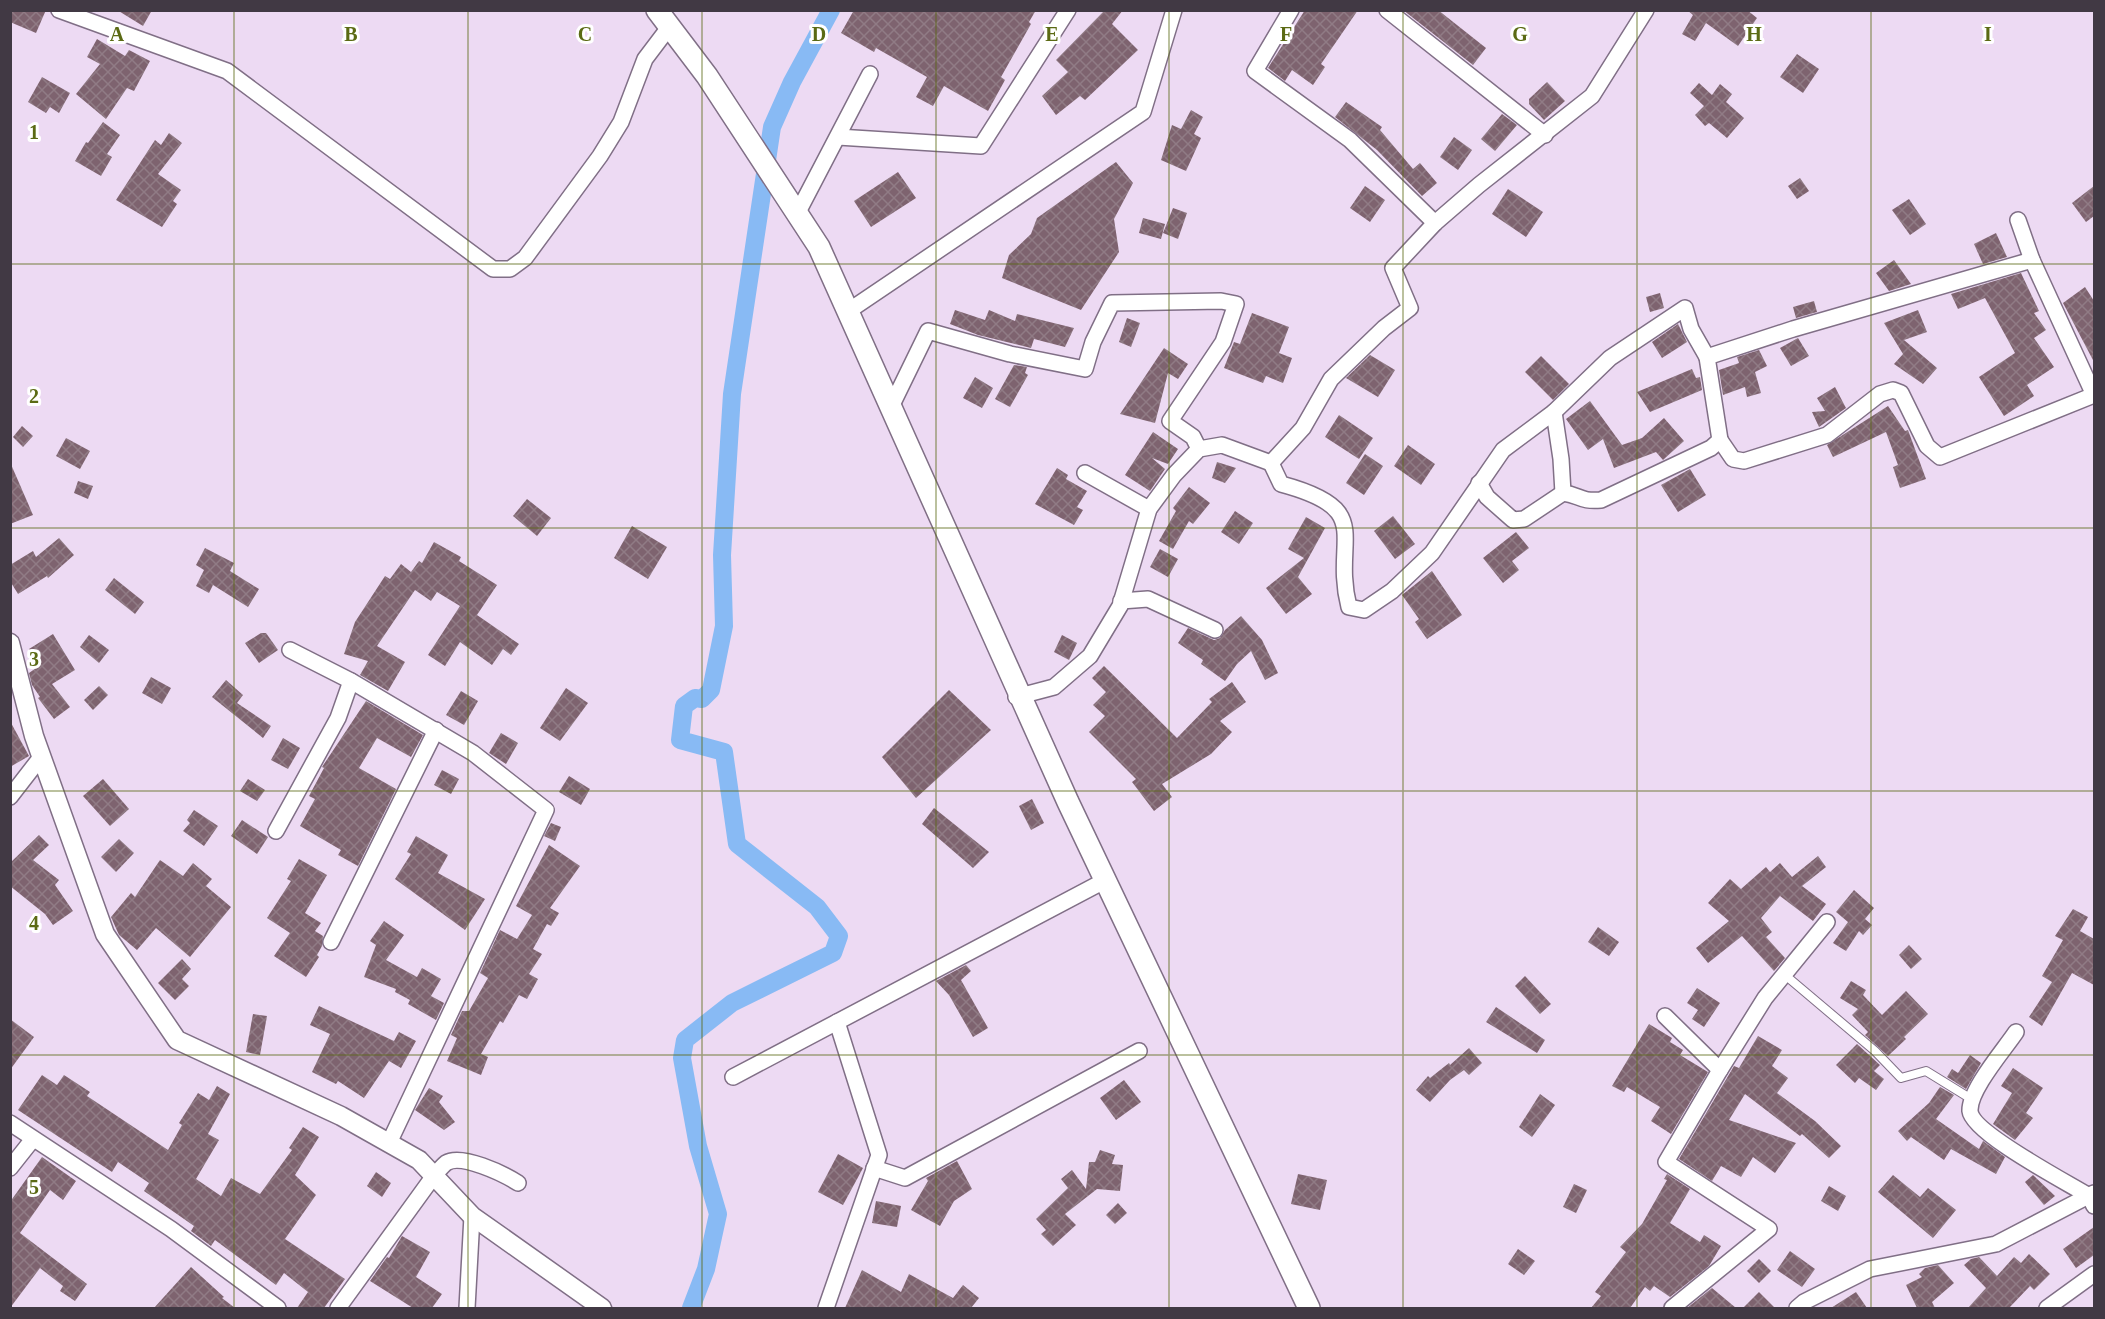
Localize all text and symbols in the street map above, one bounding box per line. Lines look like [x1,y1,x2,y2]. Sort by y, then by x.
text: A [110,23,125,45]
text: B [344,23,358,45]
text: C [578,23,592,45]
text: D [812,23,826,45]
text: E [1045,23,1059,45]
text: F [1280,23,1292,45]
text: G [1512,23,1528,45]
text: H [1746,23,1762,45]
text: I [1984,23,1992,45]
text: 1 [29,121,39,143]
text: 2 [29,385,39,407]
text: 3 [29,648,39,670]
text: 4 [29,912,39,934]
text: 5 [29,1176,39,1198]

